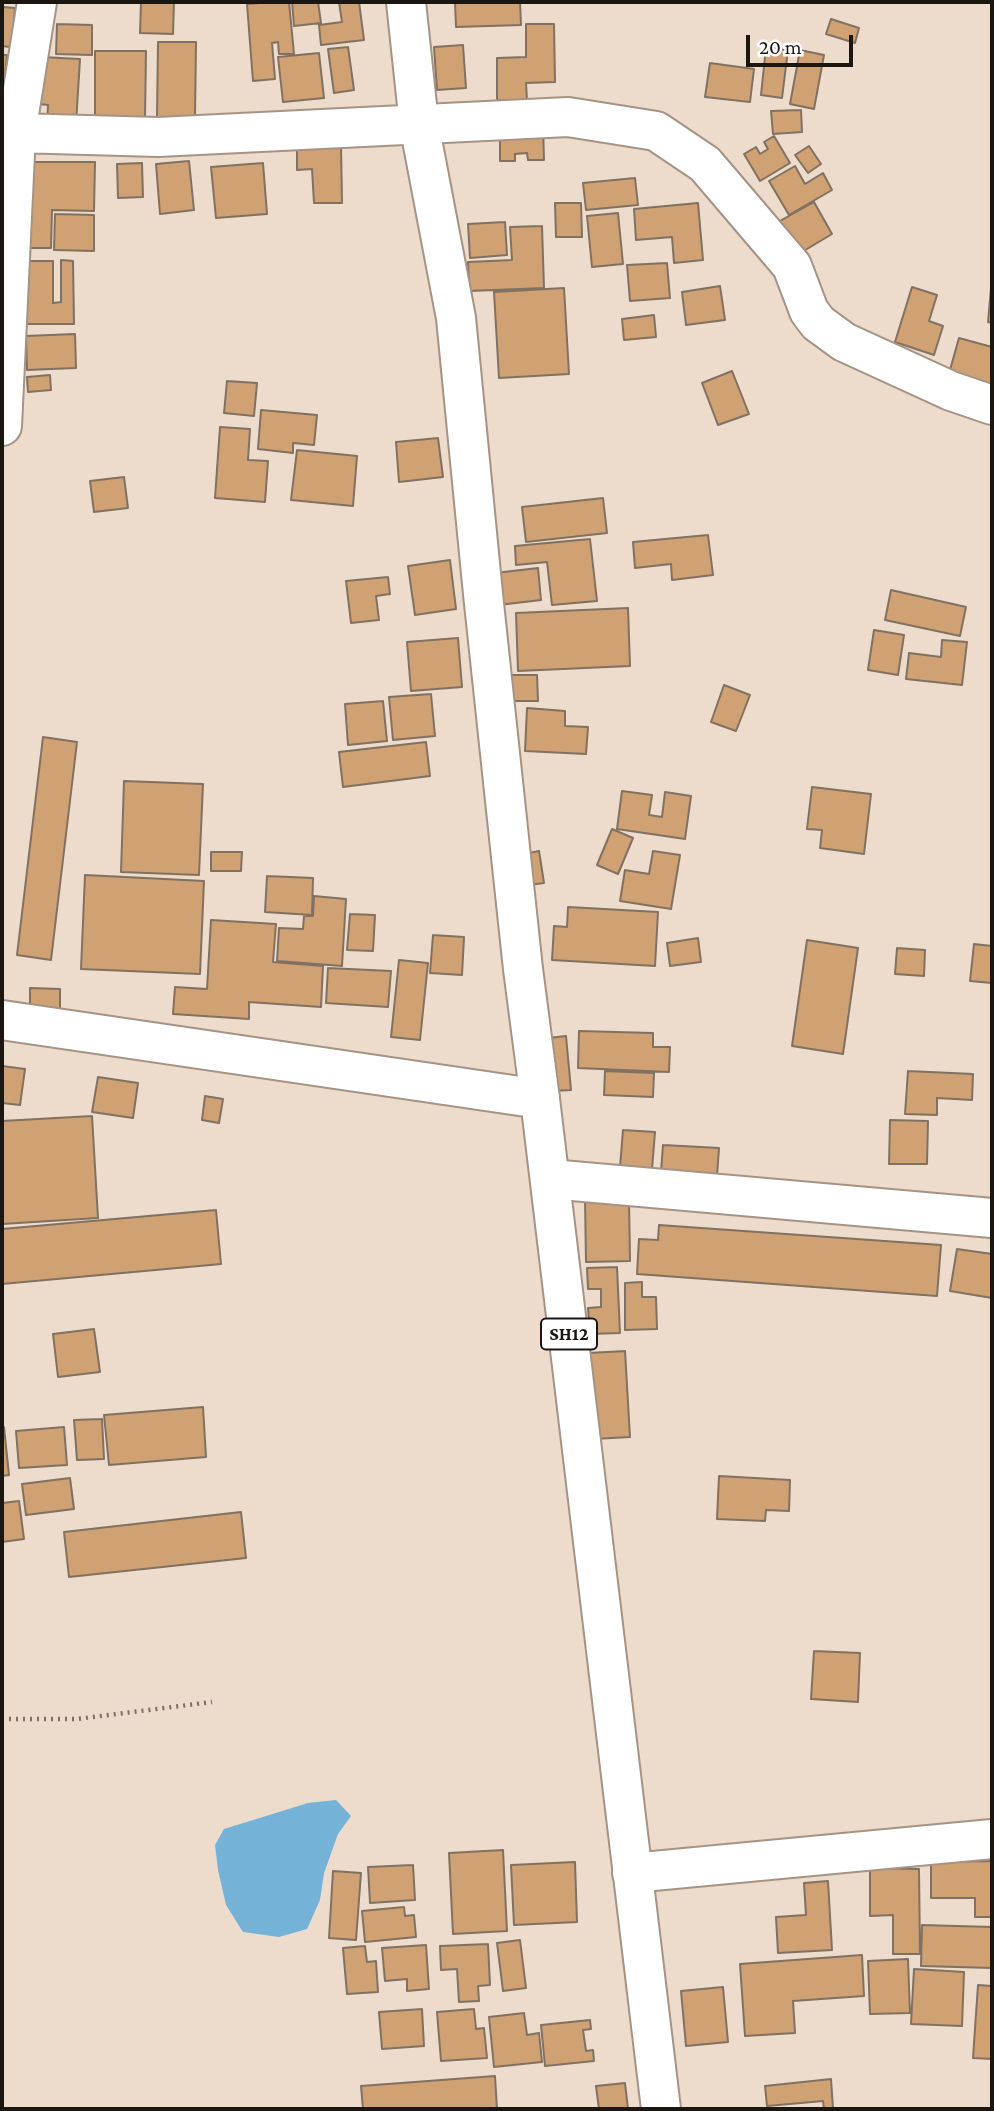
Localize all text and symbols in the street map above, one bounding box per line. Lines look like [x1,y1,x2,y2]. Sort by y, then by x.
scale bar [749,21,856,65]
text: 20 m [759,35,802,59]
road number: SH12 [541,1318,597,1350]

